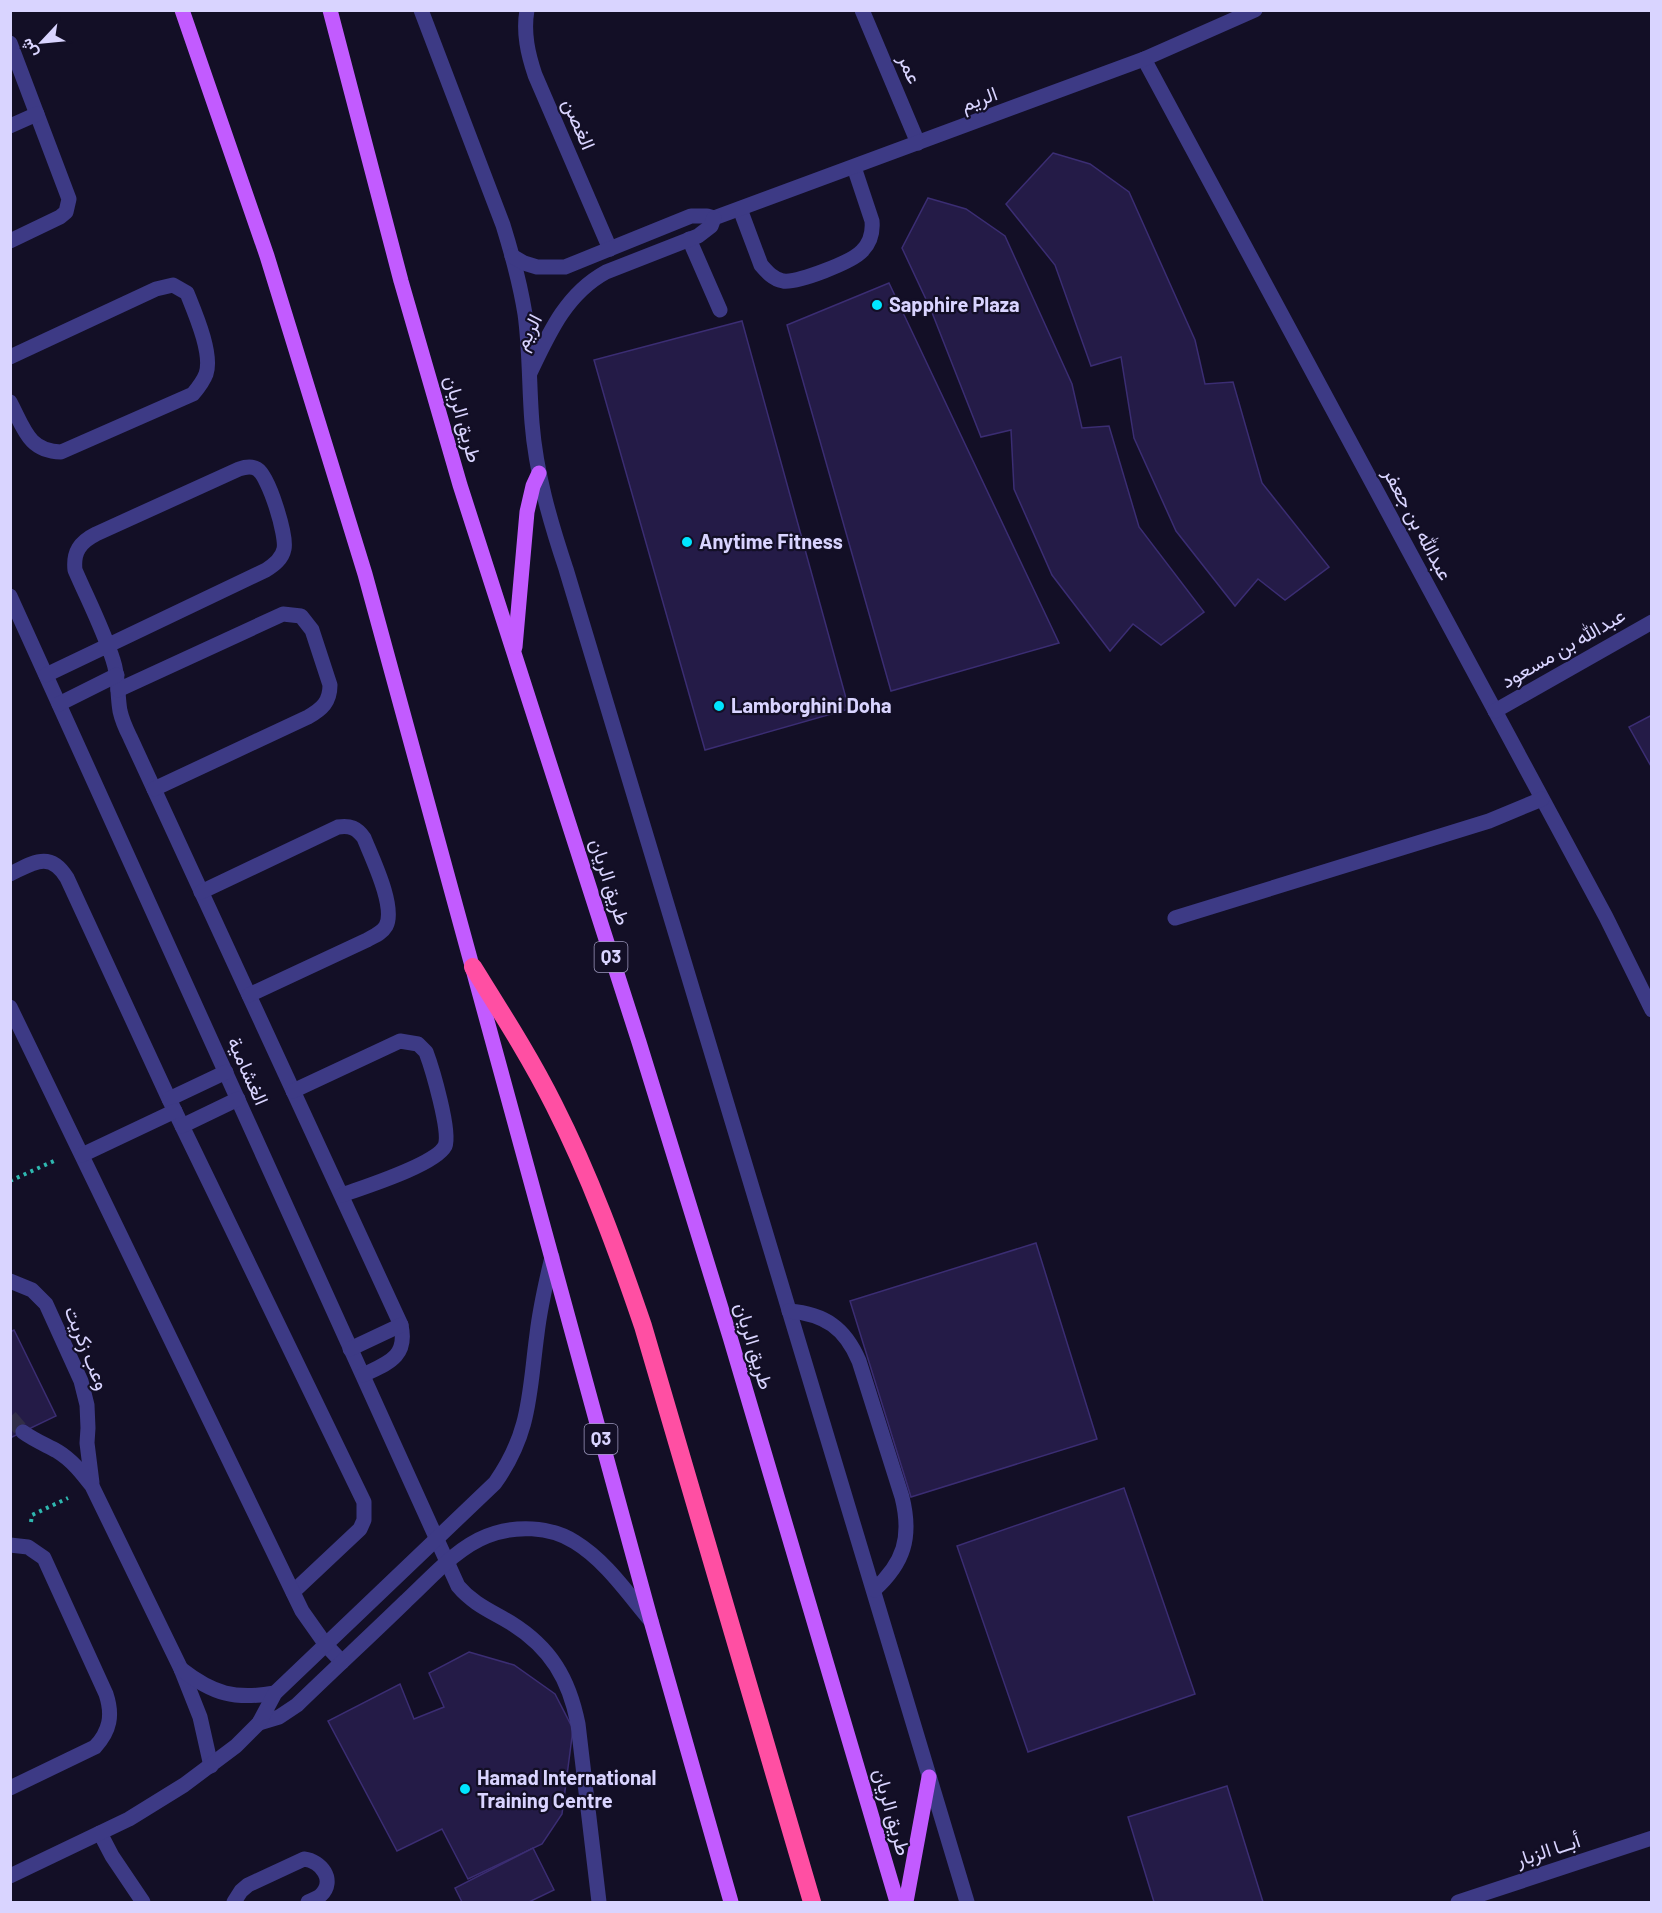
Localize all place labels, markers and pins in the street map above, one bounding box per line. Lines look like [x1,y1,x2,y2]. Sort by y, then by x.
place label: Sapphire Plaza [889,292,1020,316]
marker: Sapphire Plaza [870,298,884,312]
place label: Anytime Fitness [699,529,843,553]
marker: Anytime Fitness [680,535,694,549]
place label: Lamborghini Doha [731,693,891,717]
marker: Lamborghini Doha [712,699,726,713]
place label: Hamad International Training Centre [477,1765,656,1812]
marker: Hamad International Training Centre [458,1782,472,1796]

